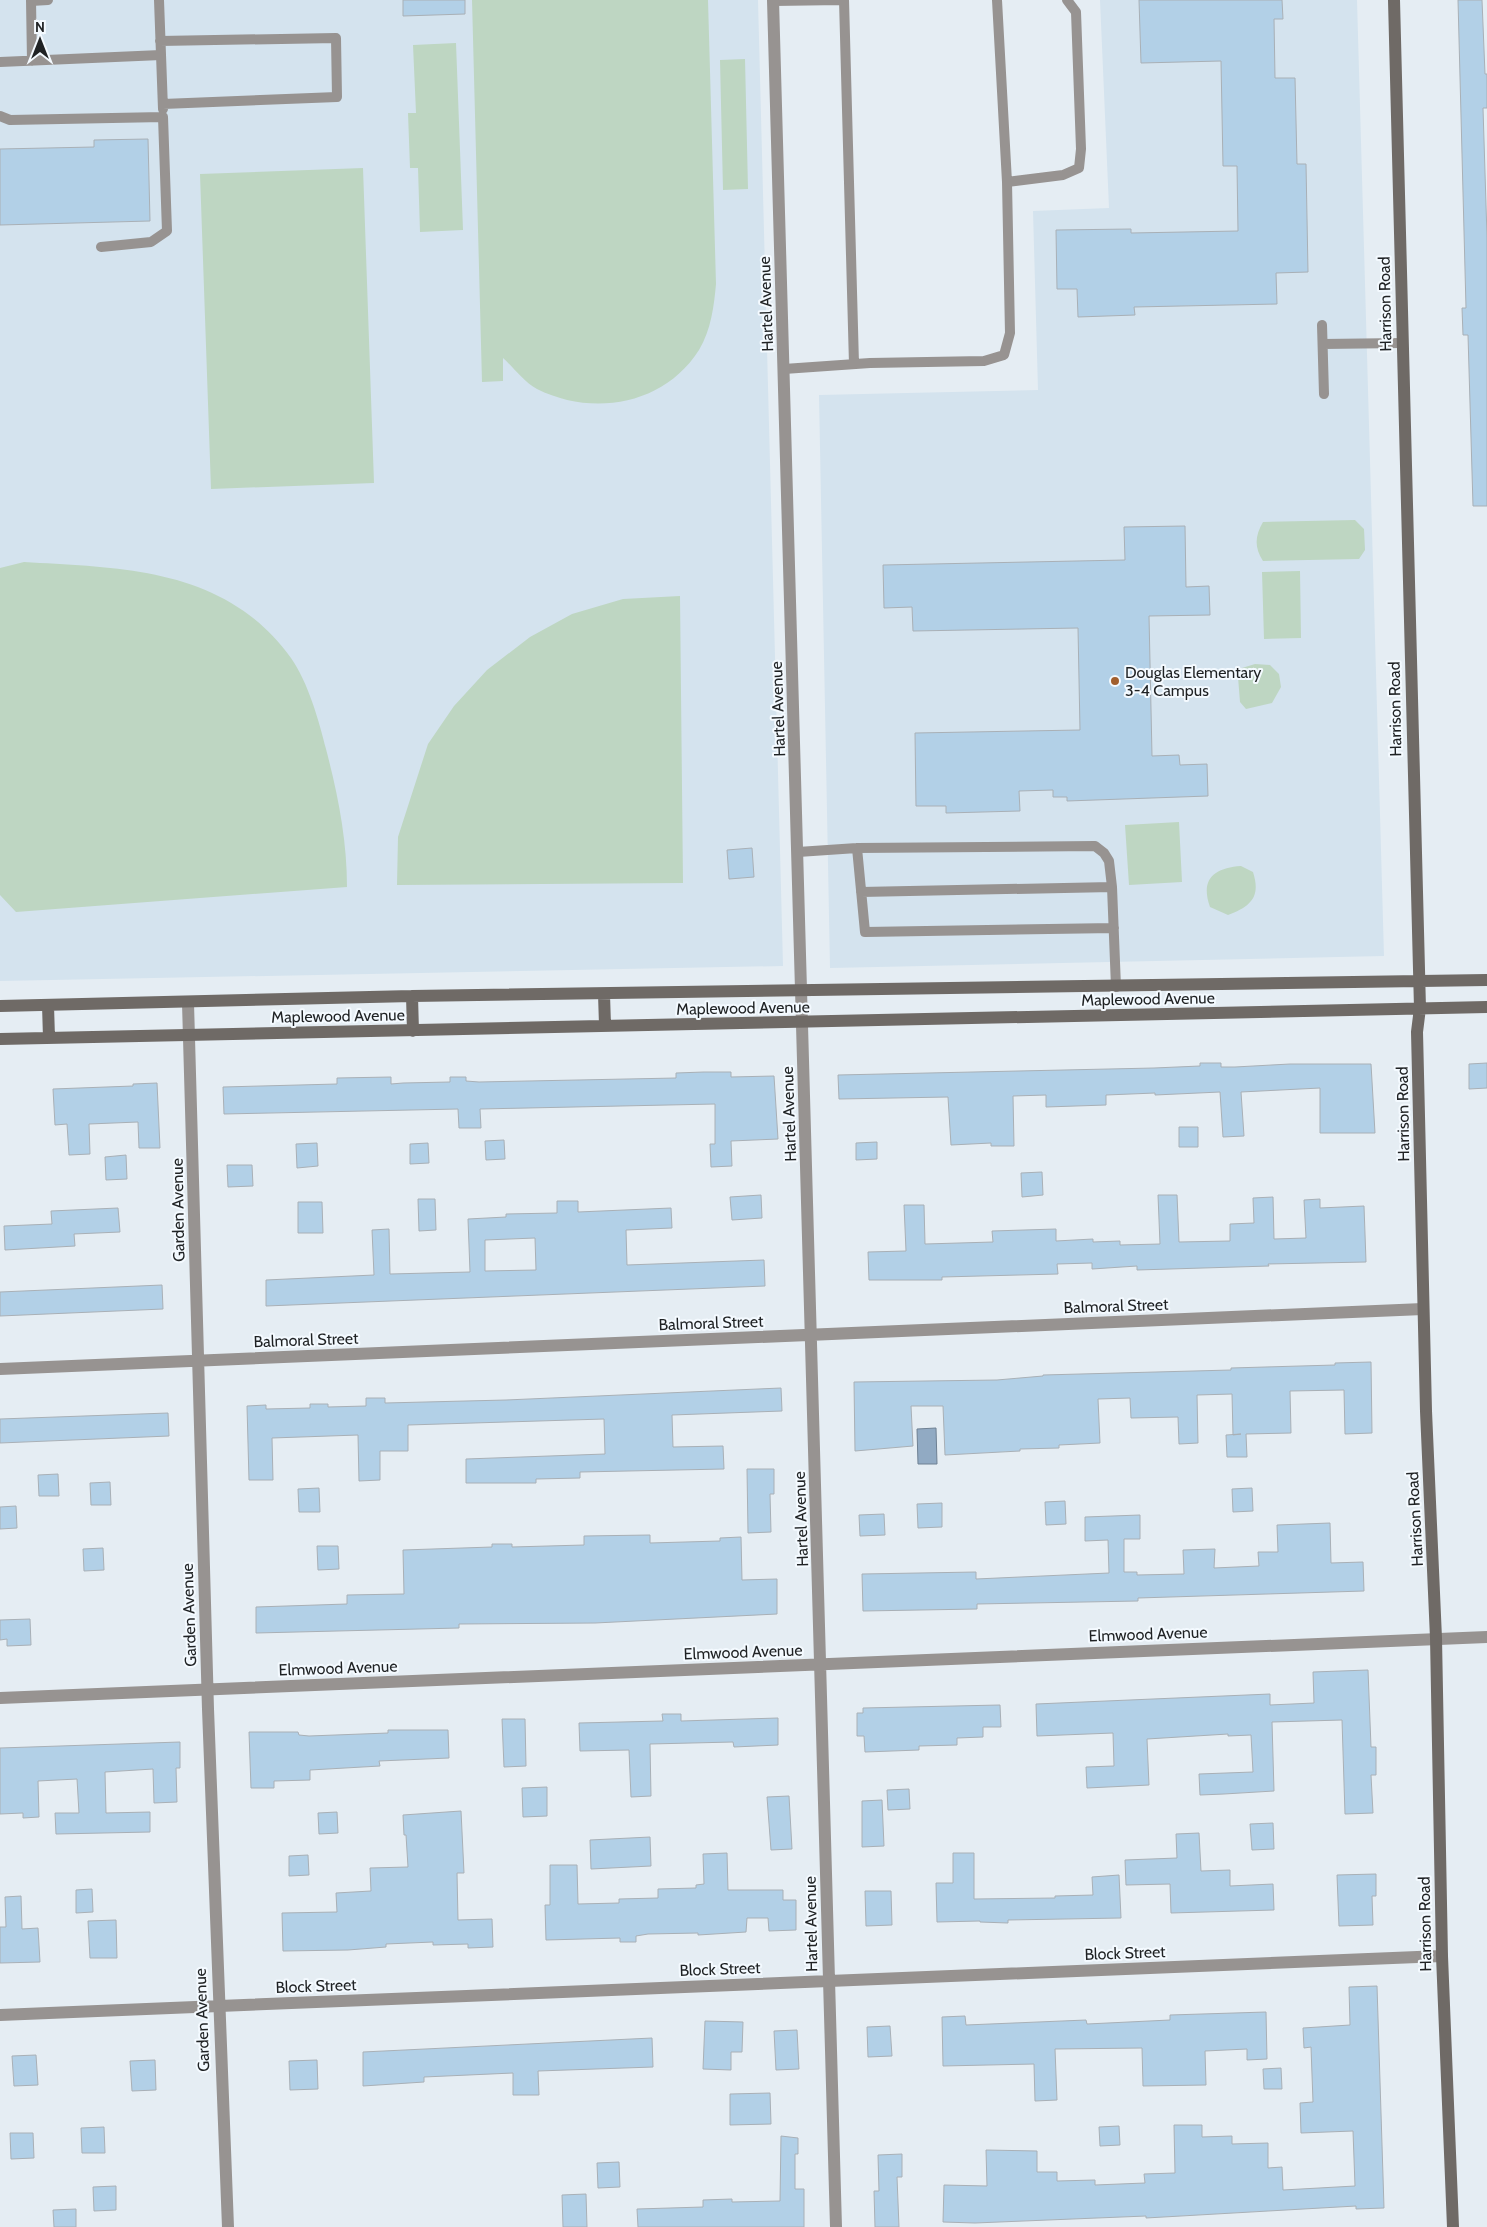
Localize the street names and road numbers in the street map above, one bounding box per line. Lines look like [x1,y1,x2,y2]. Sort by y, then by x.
street label: Hartel Avenue [755,256,777,352]
street label: Harrison Road [1375,256,1395,352]
street label: Hartel Avenue [767,661,789,757]
street label: Harrison Road [1385,661,1405,757]
street label: Maplewood Avenue [1081,988,1215,1010]
street label: Maplewood Avenue [676,997,810,1019]
street label: Maplewood Avenue [271,1005,405,1027]
street label: Hartel Avenue [778,1066,800,1162]
street label: Harrison Road [1393,1066,1413,1162]
street label: Garden Avenue [168,1158,188,1262]
street label: Balmoral Street [1063,1295,1169,1317]
street label: Balmoral Street [658,1312,764,1334]
street label: Balmoral Street [253,1329,359,1351]
street label: Hartel Avenue [790,1471,812,1567]
street label: Harrison Road [1403,1471,1427,1567]
street label: Garden Avenue [178,1563,200,1667]
street label: Elmwood Avenue [1088,1622,1208,1646]
street label: Elmwood Avenue [683,1640,803,1664]
street label: Elmwood Avenue [278,1656,398,1680]
street label: Hartel Avenue [801,1876,821,1972]
street label: Harrison Road [1415,1876,1435,1972]
street label: Block Street [1084,1942,1166,1964]
street label: Block Street [679,1958,761,1980]
street label: Garden Avenue [191,1968,213,2072]
street label: Block Street [275,1975,357,1997]

